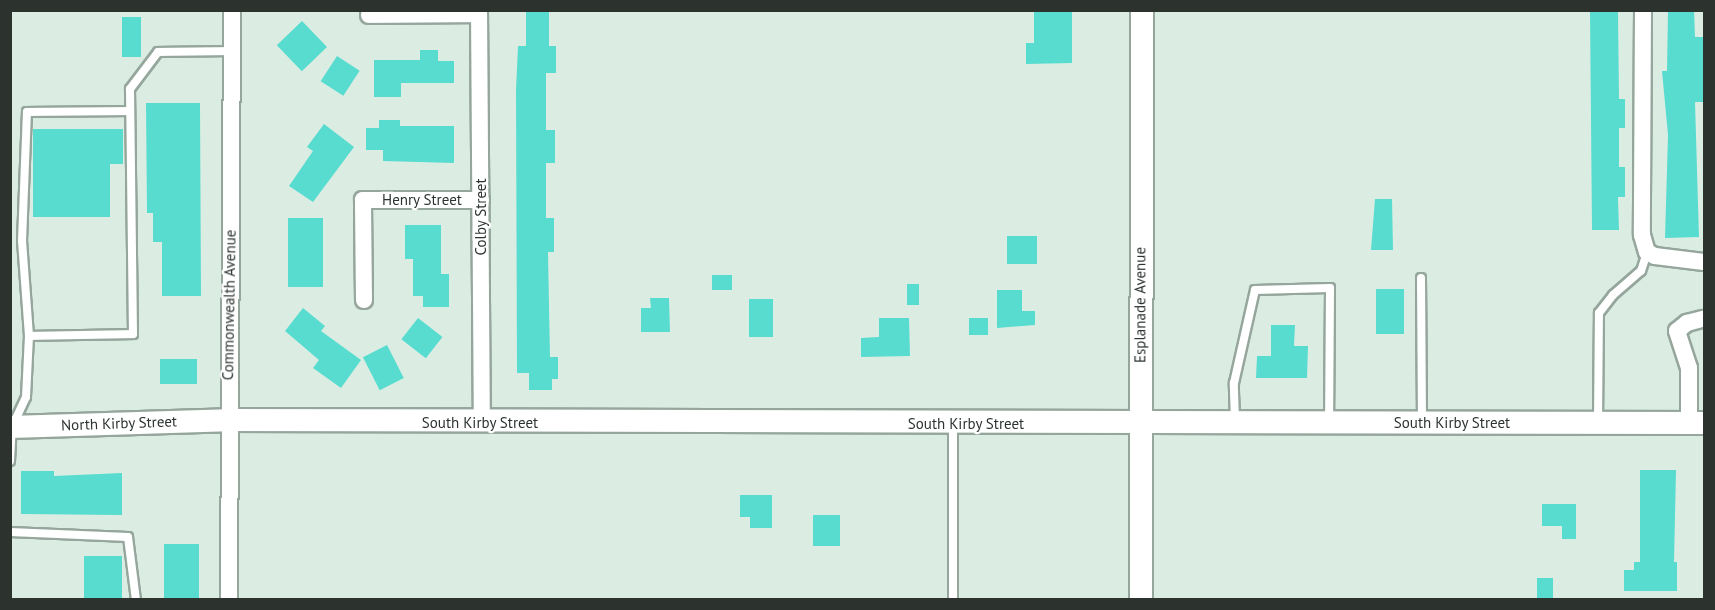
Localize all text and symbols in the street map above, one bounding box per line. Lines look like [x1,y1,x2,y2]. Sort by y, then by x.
street label: Colby Street [472,178,490,256]
street label: Henry Street [382,191,462,209]
street label: Commonwealth Avenue [219,229,239,381]
street label: Esplanade Avenue [1131,247,1149,363]
street label: North Kirby Street [60,412,178,434]
street label: South Kirby Street [422,414,538,432]
street label: South Kirby Street [1394,414,1510,432]
street label: South Kirby Street [908,415,1024,433]

